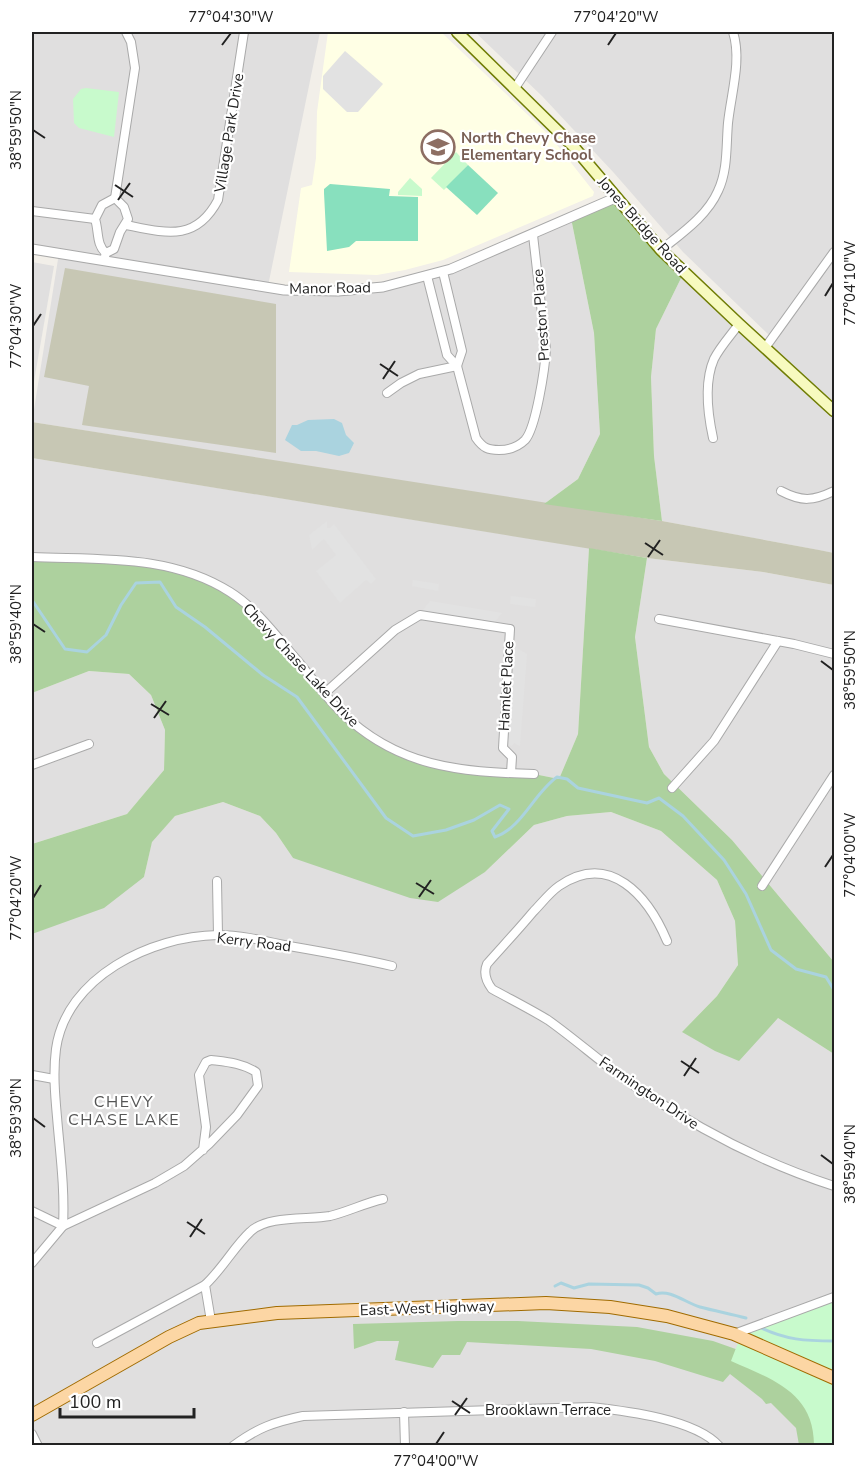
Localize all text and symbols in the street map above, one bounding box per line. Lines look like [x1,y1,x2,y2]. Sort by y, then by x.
text: 77°04'30"W [188,7,274,27]
text: 77°04'20"W [573,7,659,27]
street label: Village Park Drive [210,72,248,195]
text: 38°59'50"N [6,90,26,170]
place label: North Chevy Chase Elementary School [461,128,596,165]
school or university icon: North Chevy Chase Elementary School [420,129,456,165]
street label: Jones Bridge Road [592,171,691,278]
text: 77°04'10"W [840,240,860,326]
street label: Preston Place [528,268,554,362]
street label: Manor Road [289,277,371,299]
text: 77°04'30"W [6,283,26,369]
text: 38°59'40"N [6,584,26,664]
street label: Chevy Chase Lake Drive [238,599,364,731]
text: 38°59'50"N [840,630,860,710]
street label: Hamlet Place [494,640,518,732]
text: 77°04'00"W [840,812,860,898]
text: 77°04'20"W [6,855,26,941]
street label: Kerry Road [216,928,292,956]
street label: Farmington Drive [595,1052,703,1134]
text: 38°59'30"N [6,1078,26,1158]
district label: CHEVY CHASE LAKE [68,1091,180,1131]
text: 38°59'40"N [840,1124,860,1204]
street label: East-West Highway [359,1296,495,1320]
scale bar [60,1381,194,1419]
text: 100 m [69,1390,121,1414]
street label: Brooklawn Terrace [485,1400,611,1420]
text: 77°04'00"W [393,1451,479,1471]

